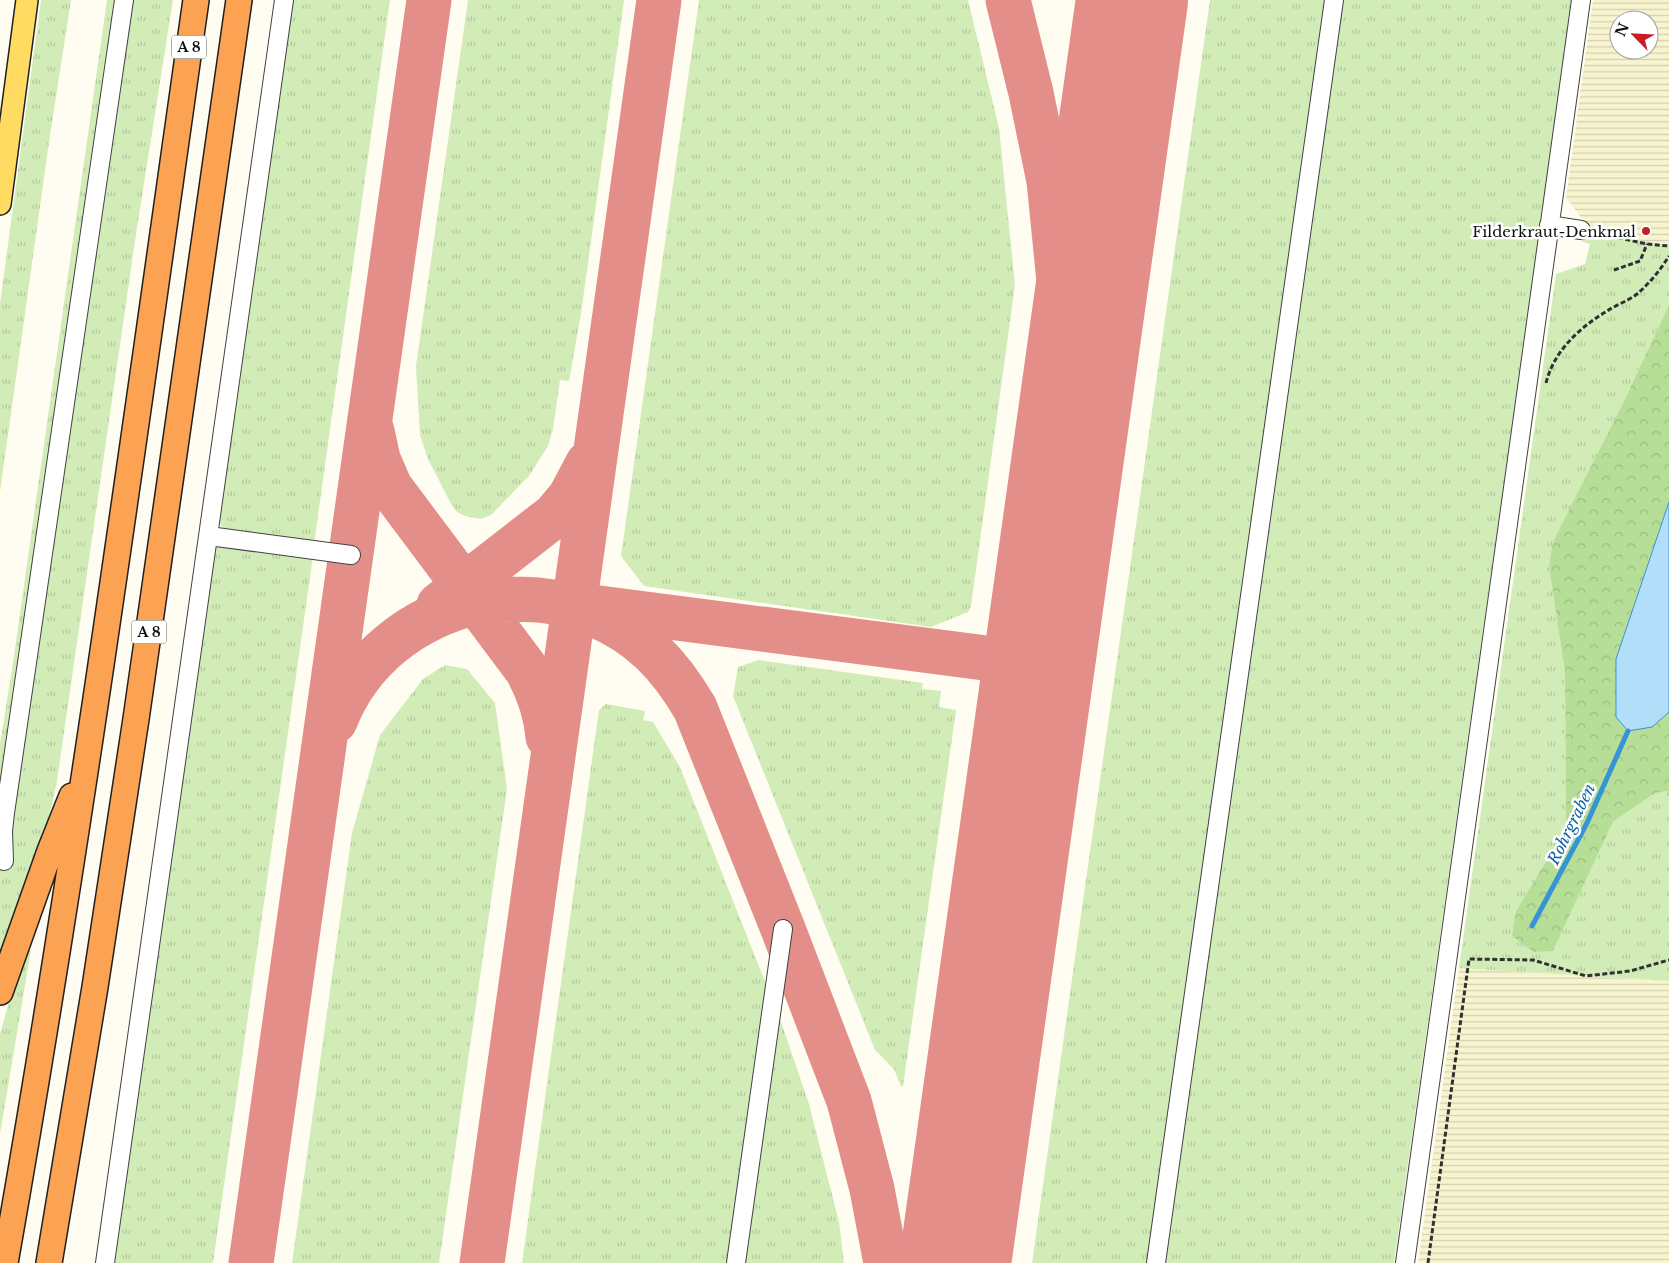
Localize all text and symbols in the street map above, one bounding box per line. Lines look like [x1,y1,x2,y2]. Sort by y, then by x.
north arrow [1609,10,1659,60]
text: N [1611,20,1633,39]
road number: A 8 [172,36,206,58]
place label: Filderkraut-Denkmal [1472,222,1636,241]
marker: Filderkraut-Denkmal [1640,225,1652,237]
road number: A 8 [132,620,166,644]
water label: Rohrgraben [1542,780,1599,869]

